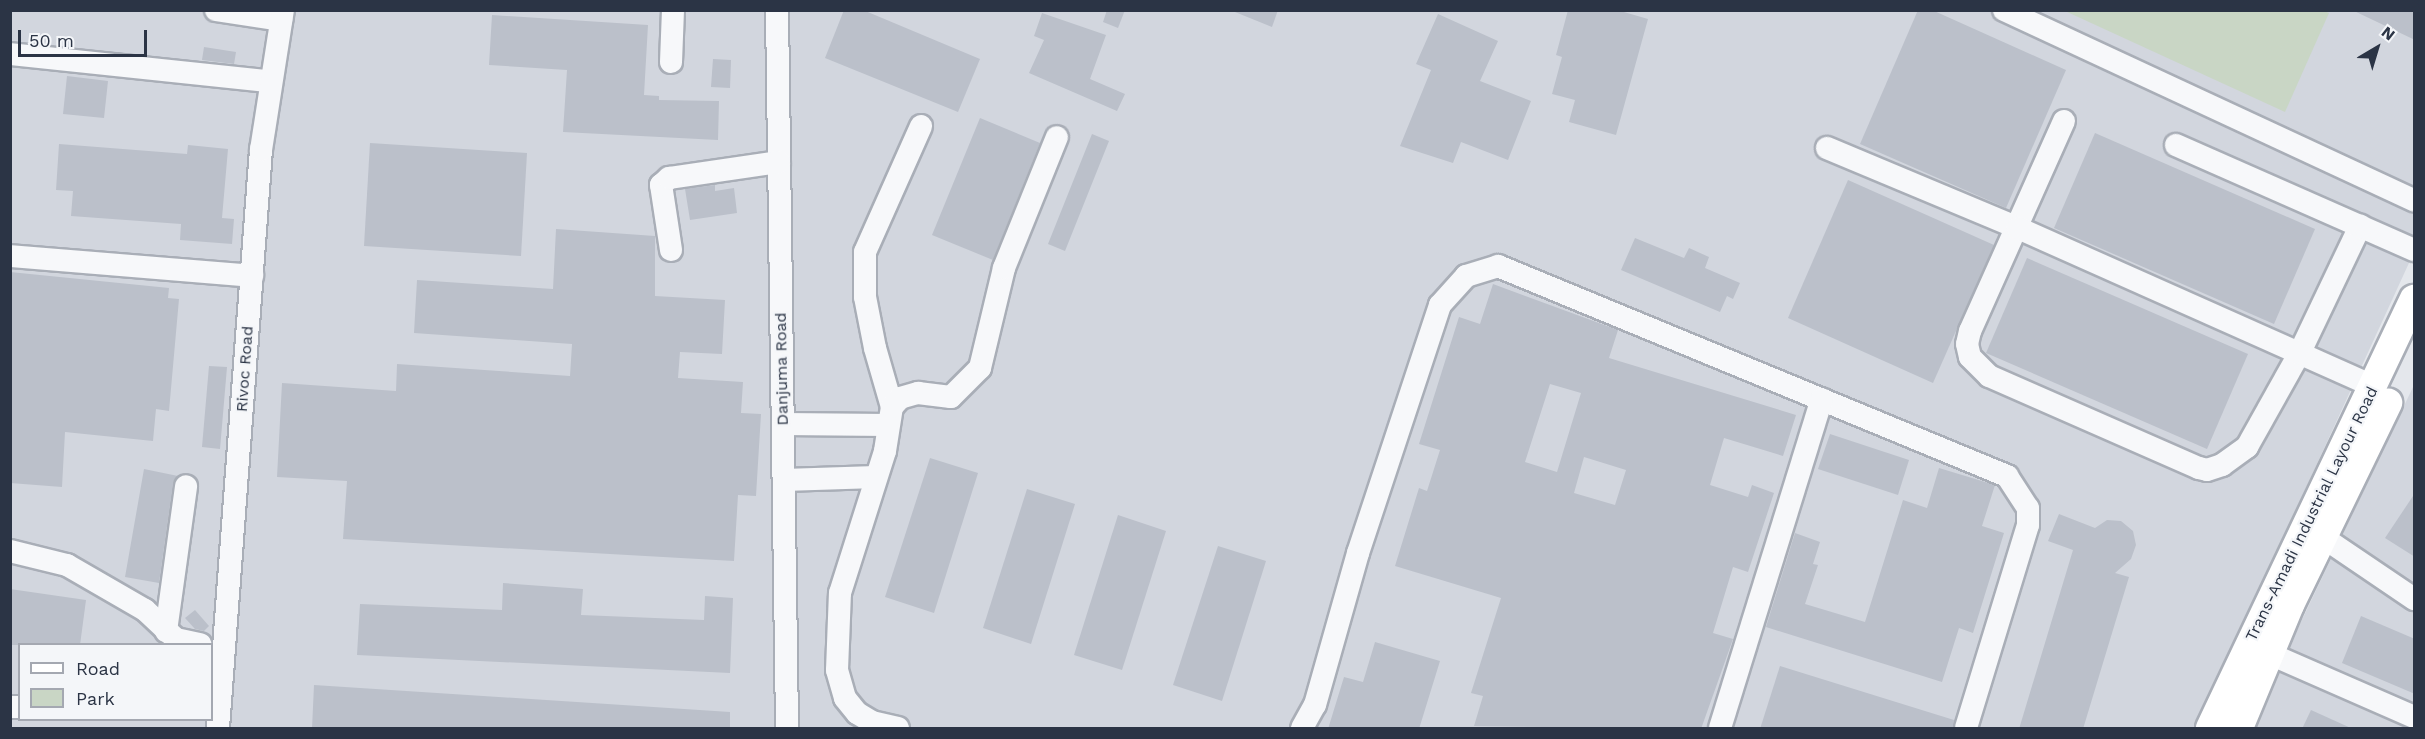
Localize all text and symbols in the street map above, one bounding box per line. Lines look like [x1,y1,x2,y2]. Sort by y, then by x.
scale bar [21,18,150,56]
north arrow [2347,18,2407,78]
text: N [2378,22,2399,45]
text: 50 m [29,30,74,51]
street label: Danjuma Road [771,312,793,426]
street label: Rivoc Road [232,325,258,413]
street label: Trans-Amadi Industrial Layour Road [2242,383,2382,645]
legend [18,643,213,721]
text: Road [76,658,120,679]
text: Park [76,688,115,709]

